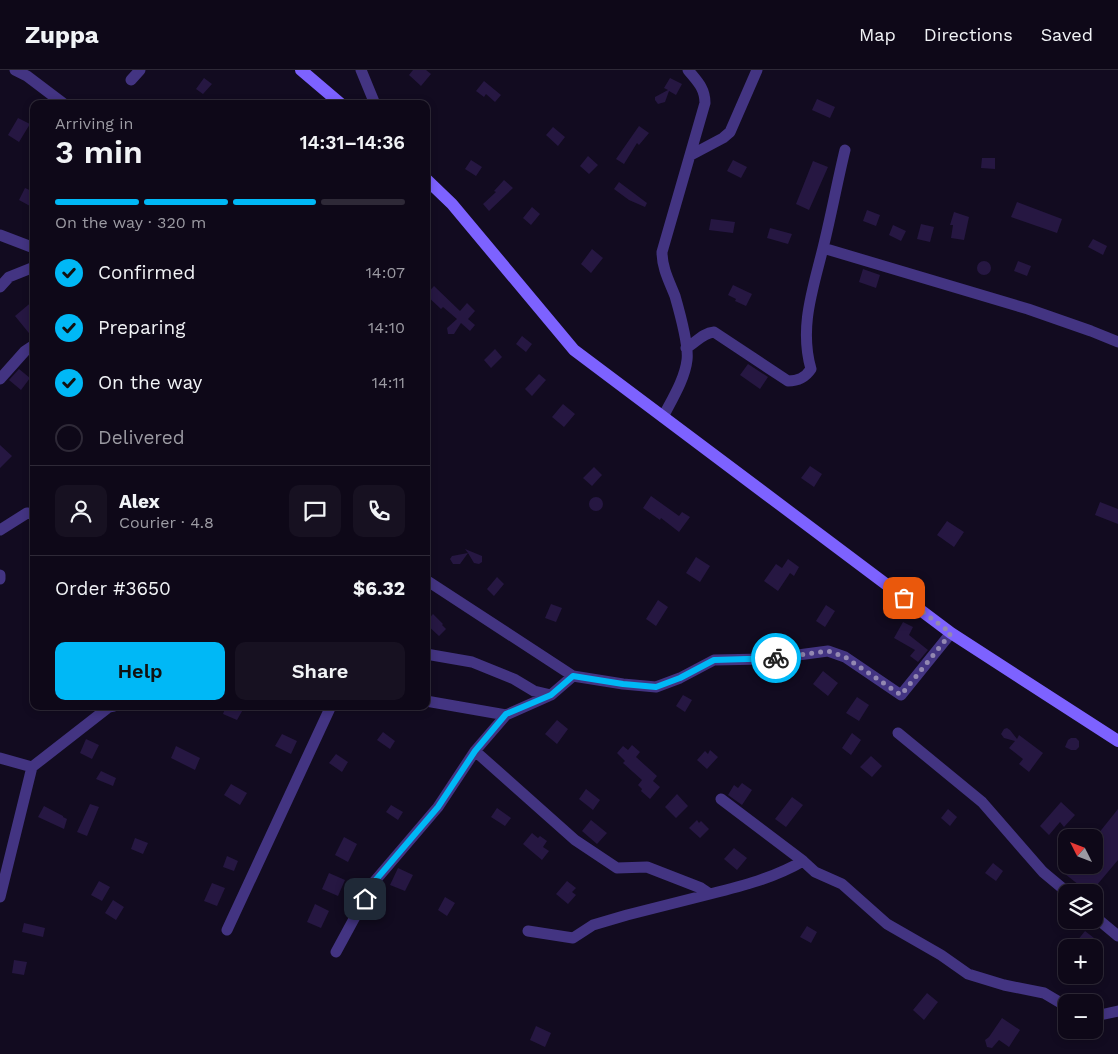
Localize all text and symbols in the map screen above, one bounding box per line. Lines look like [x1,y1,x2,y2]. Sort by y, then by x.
text: Zuppa [25,21,99,49]
text: Map [859,24,896,45]
text: Directions [924,24,1013,45]
text: Saved [1041,24,1093,45]
text: Arriving in [55,114,133,133]
text: 14:31–14:36 [300,131,405,154]
text: 3 min [55,133,143,171]
text: On the way · 320 m [55,213,206,232]
icon: check [55,259,83,287]
text: Confirmed [98,261,195,284]
text: 14:07 [366,263,405,282]
icon: check [55,314,83,342]
text: Preparing [98,316,185,339]
text: 14:10 [368,318,405,337]
icon: check [55,369,83,397]
text: On the way [98,371,202,394]
text: 14:11 [372,373,405,392]
text: Delivered [98,426,185,449]
button: person [55,485,107,537]
button: chat [289,485,341,537]
button: phone [353,485,405,537]
text: Alex [119,490,160,513]
text: Courier · 4.8 [119,513,214,532]
text: Order #3650 [55,577,171,600]
text: $6.32 [353,577,405,600]
pin [883,577,925,619]
icon: bag [890,584,918,612]
courier [751,633,801,683]
button: Help [55,642,225,700]
button: Share [235,642,405,700]
icon: bike [762,644,790,672]
north arrow [1058,829,1102,874]
map controls [1058,829,1103,1039]
pin [344,878,386,920]
button: layers [1058,884,1103,929]
icon: home [351,885,379,913]
button: + [1058,939,1103,984]
button: − [1058,994,1103,1039]

